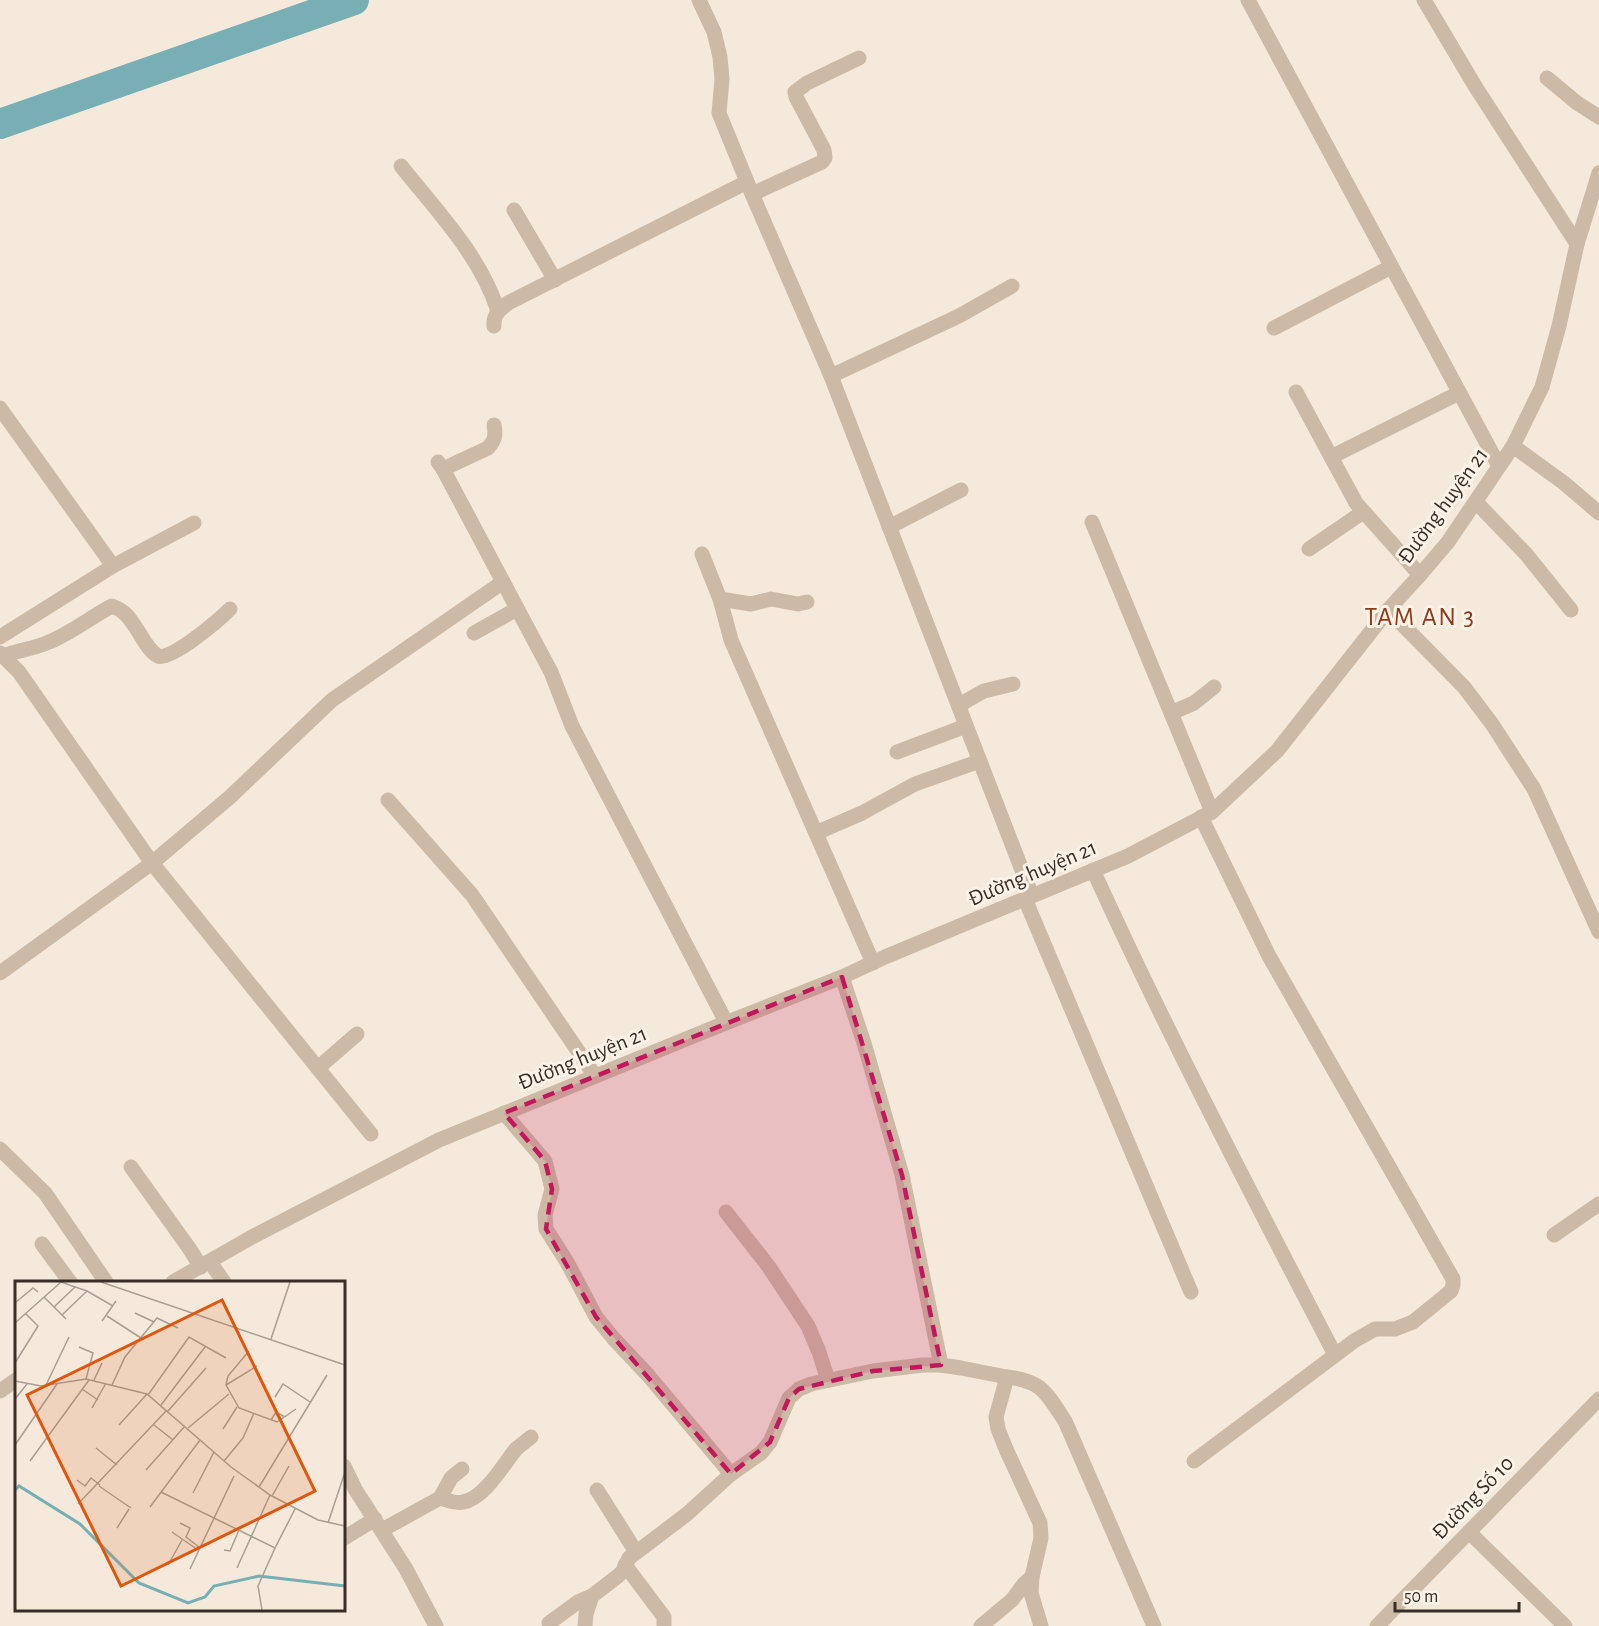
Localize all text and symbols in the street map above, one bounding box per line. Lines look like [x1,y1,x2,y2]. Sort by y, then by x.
street label: Đường huyện 21 [1394,444,1492,568]
district label: TAM AN 3 [1365,604,1475,630]
street label: Đường huyện 21 [965,836,1100,910]
street label: Đường huyện 21 [515,1022,650,1094]
inset map [15,1281,345,1611]
street label: Đường Số 10 [1428,1452,1518,1544]
scale bar [1395,1575,1520,1613]
text: 50 m [1404,1588,1438,1606]

